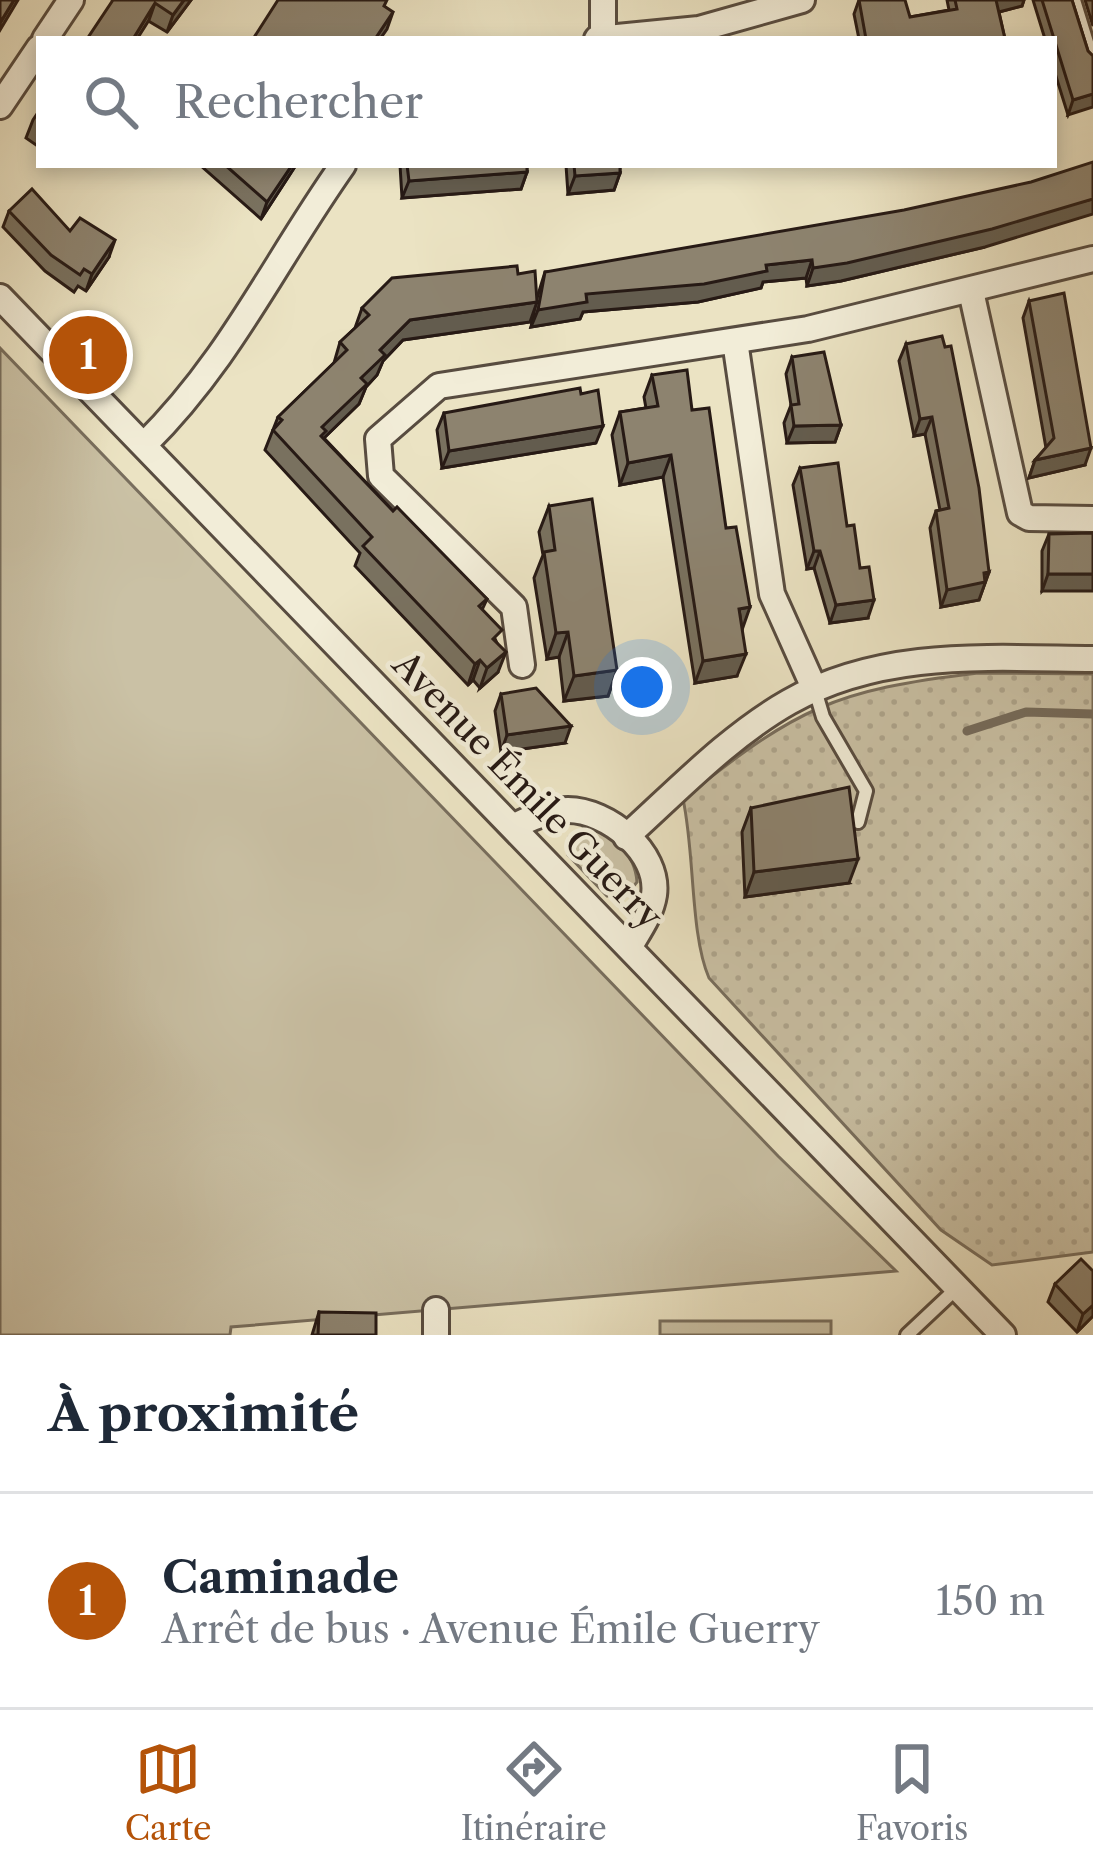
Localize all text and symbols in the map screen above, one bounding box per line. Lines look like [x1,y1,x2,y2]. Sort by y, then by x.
search box [36,36,1057,168]
icon: search [78,69,144,135]
text: Rechercher [174,74,423,130]
pin: 1 [49,310,127,400]
street label: Avenue Émile Guerry [383,641,673,939]
your location [612,657,672,717]
text: À proximité [48,1382,359,1444]
text: Caminade [162,1549,399,1605]
text: 1 [78,1577,96,1625]
text: 150 m [936,1577,1045,1625]
text: Arrêt de bus · Avenue Émile Guerry [162,1605,820,1653]
tab: Carte [125,1736,212,1849]
tab: Itinéraire [461,1736,607,1849]
tab: Favoris [856,1736,968,1849]

